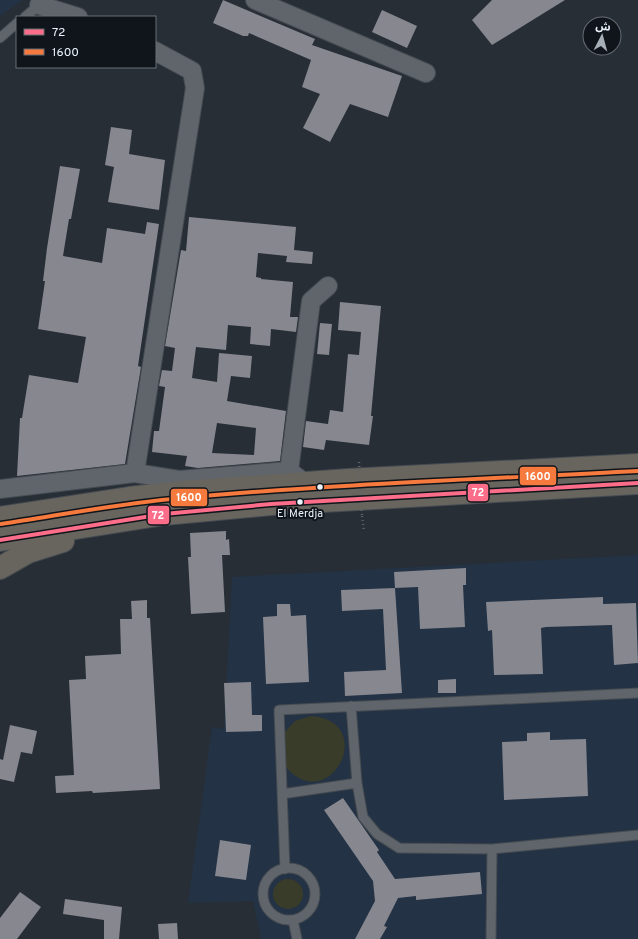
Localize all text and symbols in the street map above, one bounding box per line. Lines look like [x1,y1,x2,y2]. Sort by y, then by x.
legend [16,16,156,68]
north arrow [582,16,622,56]
text: ش [595,19,611,35]
text: 72 [52,25,65,41]
text: 1600 [52,45,79,61]
line badge: 1600 [519,466,557,486]
text: 1600 [525,470,551,484]
unlabelled marker [315,482,325,492]
line badge: 72 [467,483,489,502]
text: 72 [472,486,484,500]
line badge: 1600 [170,488,208,507]
text: 1600 [176,491,202,505]
marker: El Merdja [295,497,305,507]
line badge: 72 [147,505,170,525]
place label: El Merdja [277,507,323,521]
text: 72 [152,509,164,523]

